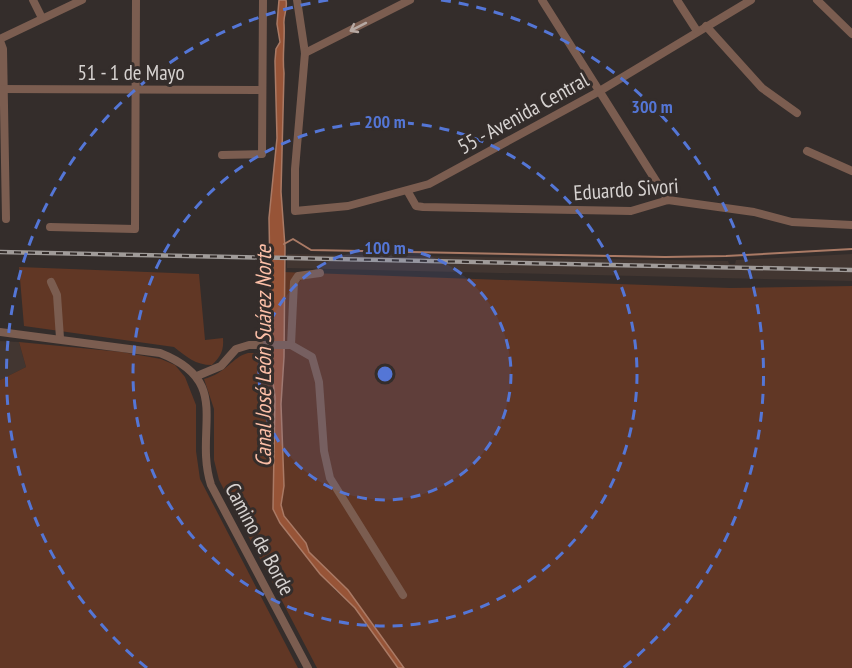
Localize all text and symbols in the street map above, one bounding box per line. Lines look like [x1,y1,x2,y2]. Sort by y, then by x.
one-way arrow [349,21,367,33]
street label: 51 - 1 de Mayo [77,59,185,86]
street label: 55 - Avenida Central [453,66,593,160]
text: 300 m [631,95,673,118]
text: 200 m [364,110,406,133]
street label: Eduardo Sivori [573,172,679,206]
text: 100 m [364,236,406,259]
water label: Canal José León Suárez Norte [249,243,277,467]
centre of rings [375,364,395,384]
street label: Camino de Borde [219,478,301,600]

